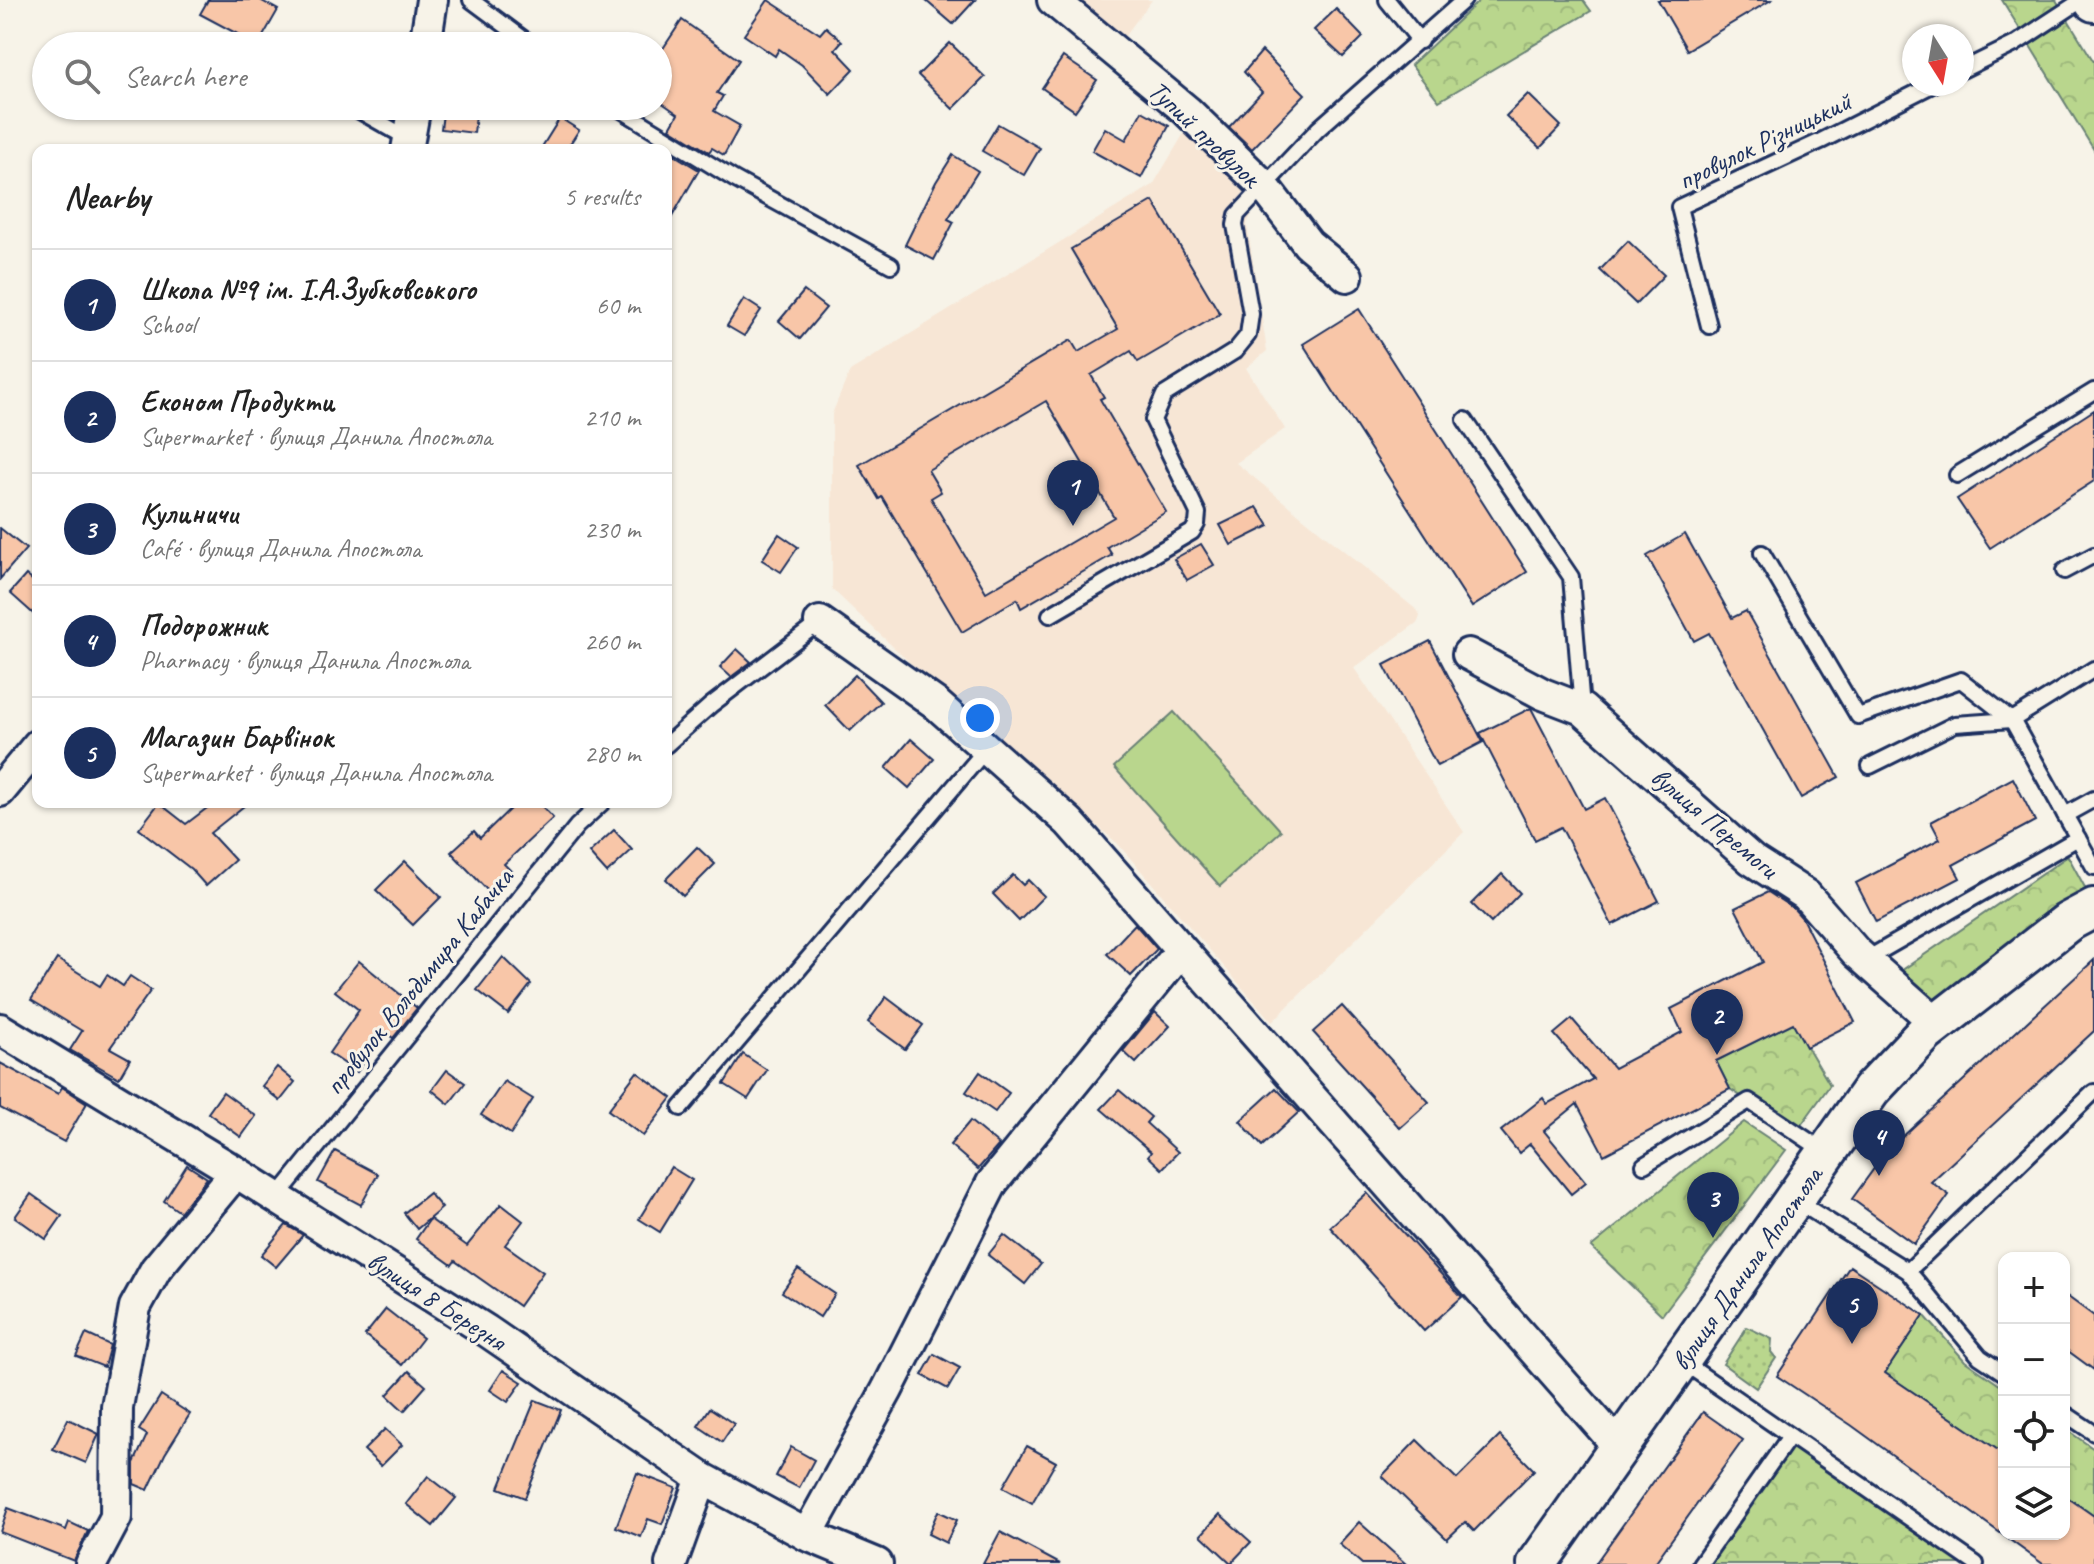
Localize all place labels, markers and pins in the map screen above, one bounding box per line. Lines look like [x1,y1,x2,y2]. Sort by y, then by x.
pin: 1 [1047,460,1099,526]
pin: 2 [1691,989,1743,1055]
pin: 4 [1853,1110,1905,1176]
pin: 3 [1687,1172,1739,1238]
pin: 5 [1826,1278,1878,1344]

